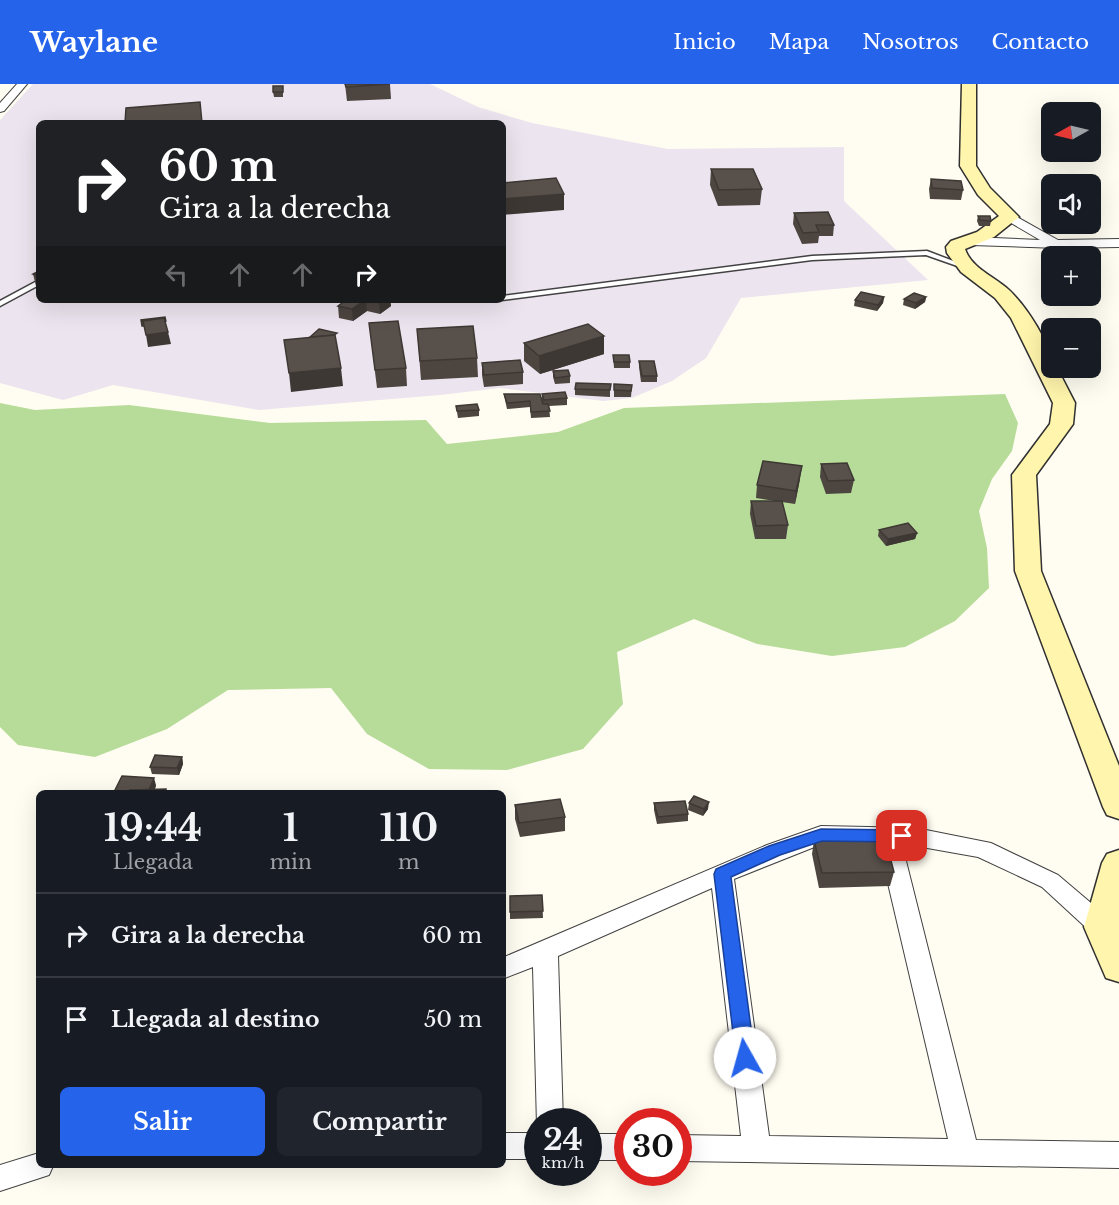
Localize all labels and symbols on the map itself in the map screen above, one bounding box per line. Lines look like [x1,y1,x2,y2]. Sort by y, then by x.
north arrow [1041,102,1101,162]
pin [876,810,927,861]
position arrow [713,1026,777,1090]
speed limit sign: 30 [614,1108,692,1186]

